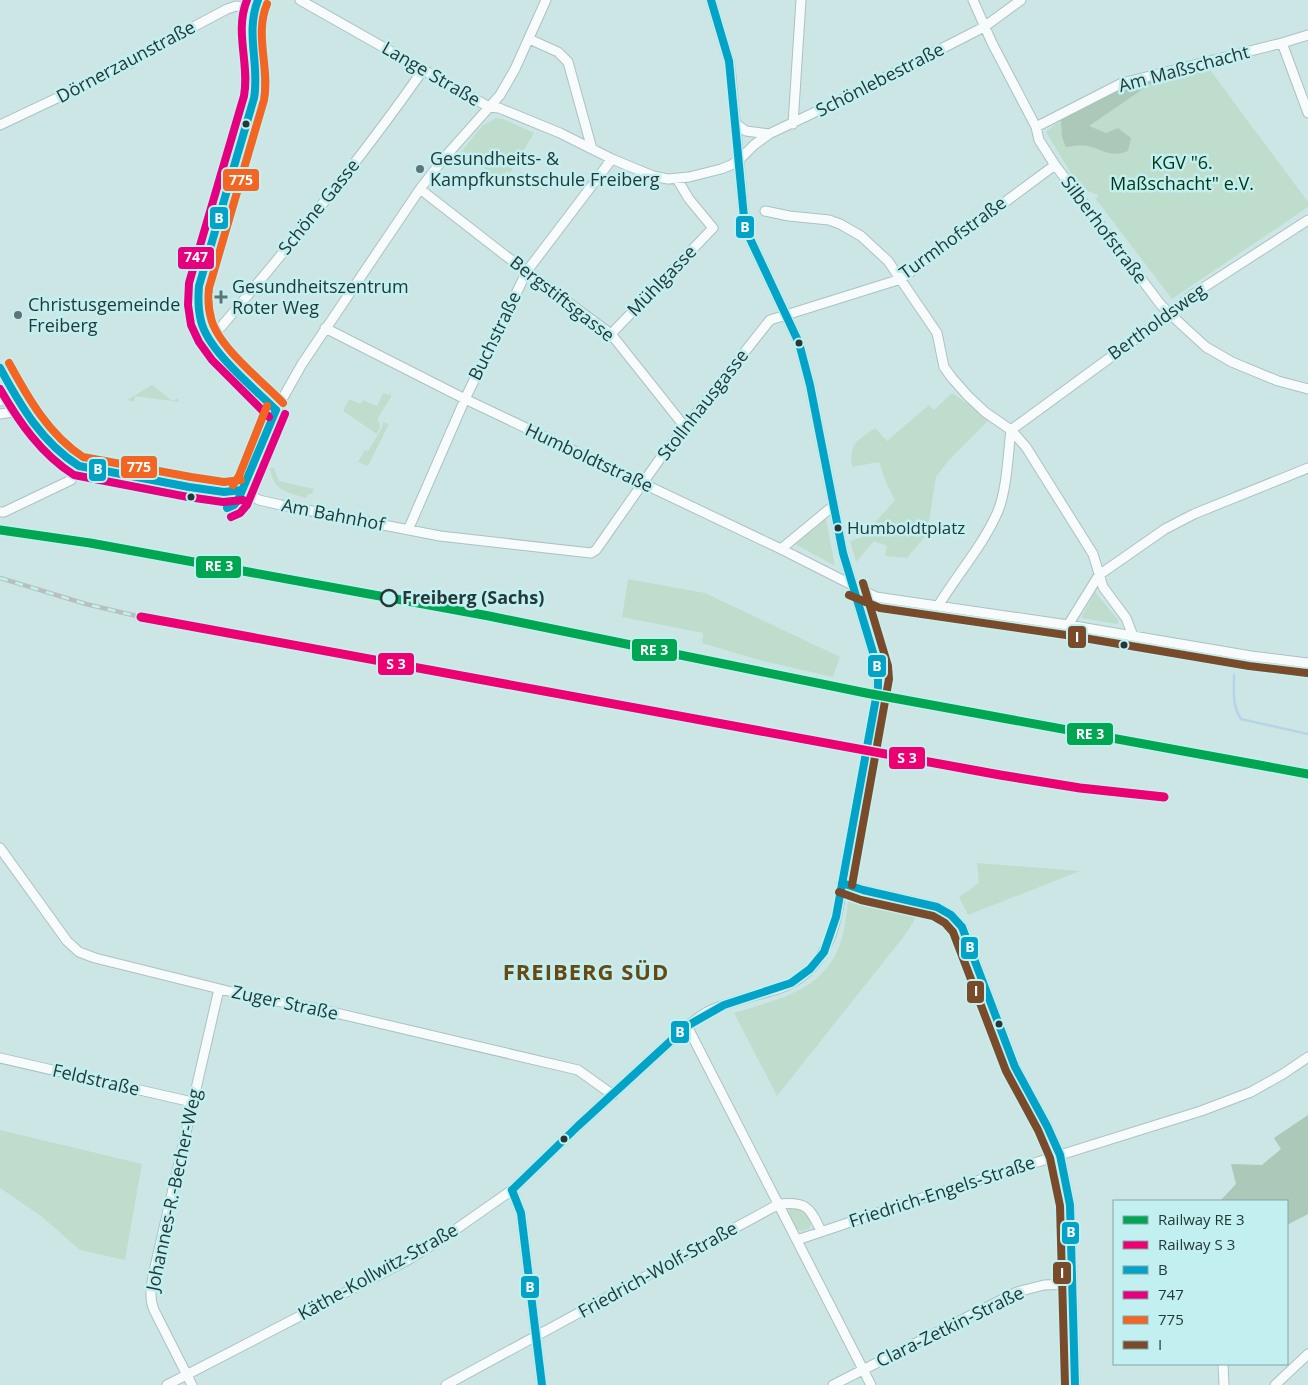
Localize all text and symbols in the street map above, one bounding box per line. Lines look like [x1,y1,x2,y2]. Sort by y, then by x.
street label: Dörnerzaunstraße [52,14,199,108]
street label: Lange Straße [378,35,485,111]
street label: Schönlebestraße [811,36,948,122]
street label: Am Maßschacht [1116,39,1252,97]
unlabelled marker [241,119,251,129]
place label: Gesundheits- & Kampfkunstschule Freiberg [430,146,660,191]
park label: KGV "6. Maßschacht" e.V. [1110,150,1254,195]
street label: Schöne Gasse [272,154,364,259]
marker: Gesundheits- & Kampfkunstschule Freiberg [414,163,426,175]
line badge: 775 [222,168,260,192]
text: 775 [229,170,253,189]
street label: Silberhofstraße [1056,171,1153,288]
street label: Turmhofstraße [894,190,1011,284]
line badge: B [209,206,229,230]
text: B [214,208,224,227]
line badge: B [735,215,755,239]
text: B [740,217,750,236]
street label: Mühlgasse [621,240,701,321]
line badge: 747 [177,246,215,270]
text: 747 [184,247,208,266]
street label: Bergstiftsgasse [505,250,620,347]
place label: Gesundheitszentrum Roter Weg [232,274,409,319]
street label: Bertholdsweg [1103,277,1210,365]
street label: Buchstraße [462,287,526,384]
marker: Gesundheitszentrum Roter Weg [214,290,228,304]
place label: Christusgemeinde Freiberg [28,292,180,337]
marker: Christusgemeinde Freiberg [12,309,24,321]
unlabelled marker [794,338,804,348]
street label: Stollnhausgasse [651,344,753,465]
street label: Humboldtstraße [522,417,657,497]
line badge: 775 [120,455,158,479]
text: 775 [127,457,151,476]
line badge: B [88,458,107,482]
text: B [93,459,103,478]
unlabelled marker [186,492,196,502]
street label: Am Bahnhof [280,492,388,536]
place label: Humboldtplatz [847,516,965,539]
marker: Humboldtplatz [833,523,843,533]
line badge: RE 3 [195,555,242,579]
text: RE 3 [205,556,233,575]
place label: Freiberg (Sachs) [402,585,544,609]
marker: Freiberg (Sachs) [380,589,398,607]
line badge: I [1067,625,1087,649]
text: I [1075,627,1079,646]
line badge: RE 3 [631,638,678,662]
text: RE 3 [640,640,668,659]
unlabelled marker [1119,640,1129,650]
line badge: S 3 [377,652,415,676]
text: S 3 [386,654,406,673]
line badge: B [867,654,887,678]
text: B [872,656,882,675]
line badge: RE 3 [1066,722,1114,746]
text: RE 3 [1076,724,1104,743]
line badge: S 3 [888,746,926,770]
text: S 3 [897,748,917,767]
line badge: B [960,936,979,960]
text: B [965,937,975,956]
district label: FREIBERG SÜD [503,956,669,986]
street label: Zuger Straße [230,979,341,1025]
line badge: I [966,980,985,1004]
text: I [974,981,978,1000]
unlabelled marker [994,1019,1004,1029]
line badge: B [670,1020,690,1044]
text: B [675,1022,685,1041]
street label: Feldstraße [50,1057,142,1101]
street label: Johannes-R.-Becher-Weg [139,1086,206,1295]
unlabelled marker [559,1134,569,1144]
street label: Friedrich-Engels-Straße [846,1150,1038,1233]
legend [1113,1200,1288,1365]
text: Railway RE 3 [1158,1209,1245,1229]
street label: Friedrich-Wolf-Straße [574,1215,741,1323]
street label: Käthe-Kollwitz-Straße [293,1217,462,1325]
line badge: B [1061,1221,1080,1245]
text: B [1066,1222,1076,1241]
text: Railway S 3 [1158,1234,1235,1254]
text: B [1158,1259,1168,1279]
line badge: I [1052,1261,1072,1285]
text: I [1060,1263,1064,1282]
line badge: B [520,1275,540,1299]
text: B [525,1277,535,1296]
street label: Clara-Zetkin-Straße [872,1280,1027,1372]
text: 747 [1158,1284,1184,1304]
text: 775 [1158,1309,1184,1329]
text: I [1158,1334,1162,1354]

